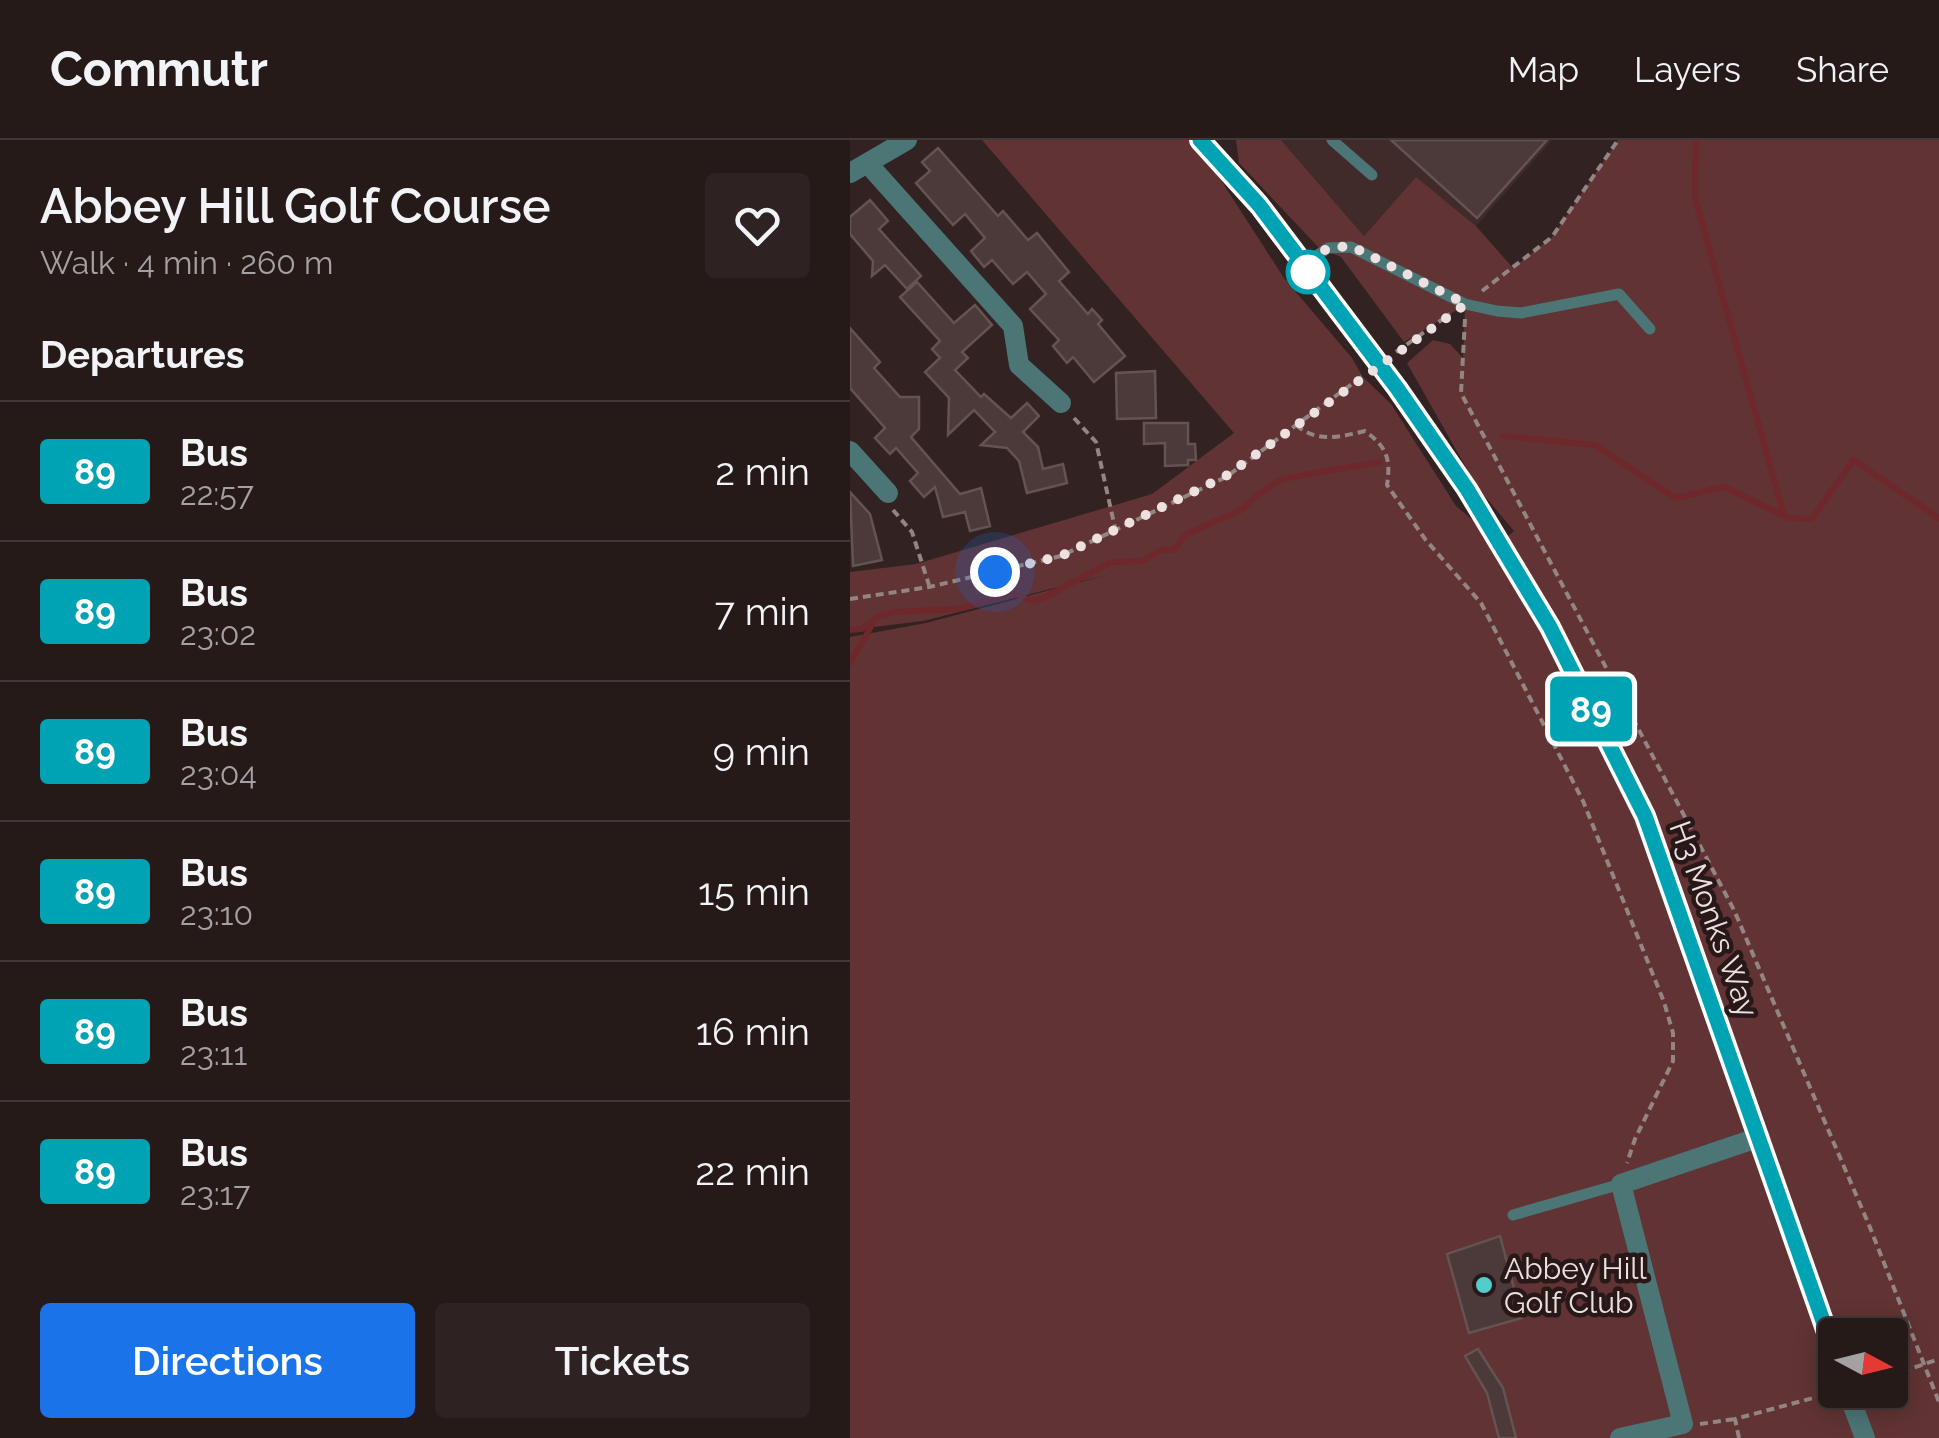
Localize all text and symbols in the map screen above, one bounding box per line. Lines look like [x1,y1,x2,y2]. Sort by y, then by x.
text: Commutr [50,41,268,97]
text: Map [1508,49,1579,90]
text: Layers [1634,49,1741,90]
text: Share [1796,49,1889,90]
button: heart [705,173,810,278]
text: Abbey Hill Golf Course [40,178,551,234]
text: Walk · 4 min · 260 m [40,244,333,281]
unlabelled marker [1287,251,1329,293]
text: Departures [40,332,245,377]
text: Bus [180,430,248,475]
text: 2 min [715,449,810,494]
text: 89 [74,451,116,492]
text: 22:57 [180,475,254,512]
your location [970,547,1020,597]
text: Bus [180,570,248,615]
text: 7 min [715,589,810,634]
text: 89 [74,591,116,632]
text: 23:02 [180,615,256,652]
line badge: 89 [1546,676,1636,742]
text: 89 [1570,689,1612,730]
text: Bus [180,710,248,755]
text: 9 min [713,729,810,774]
text: 89 [74,731,116,772]
text: 23:04 [180,755,257,792]
street label: H3 Monks Way [1662,816,1766,1022]
text: Bus [180,850,248,895]
text: 15 min [698,869,810,914]
text: 89 [74,871,116,912]
text: 23:10 [180,895,253,932]
text: Bus [180,990,248,1035]
text: 16 min [696,1009,810,1054]
text: 89 [74,1011,116,1052]
text: 23:11 [180,1035,247,1072]
text: Bus [180,1130,248,1175]
text: 22 min [695,1149,810,1194]
text: 89 [74,1151,116,1192]
text: 23:17 [180,1175,250,1212]
place label: Abbey Hill Golf Club [1504,1251,1647,1320]
marker: Abbey Hill Golf Club [1473,1274,1495,1296]
button: Directions [40,1303,415,1418]
button: Tickets [435,1303,810,1418]
north arrow [1818,1318,1908,1408]
map controls [1818,1318,1908,1408]

